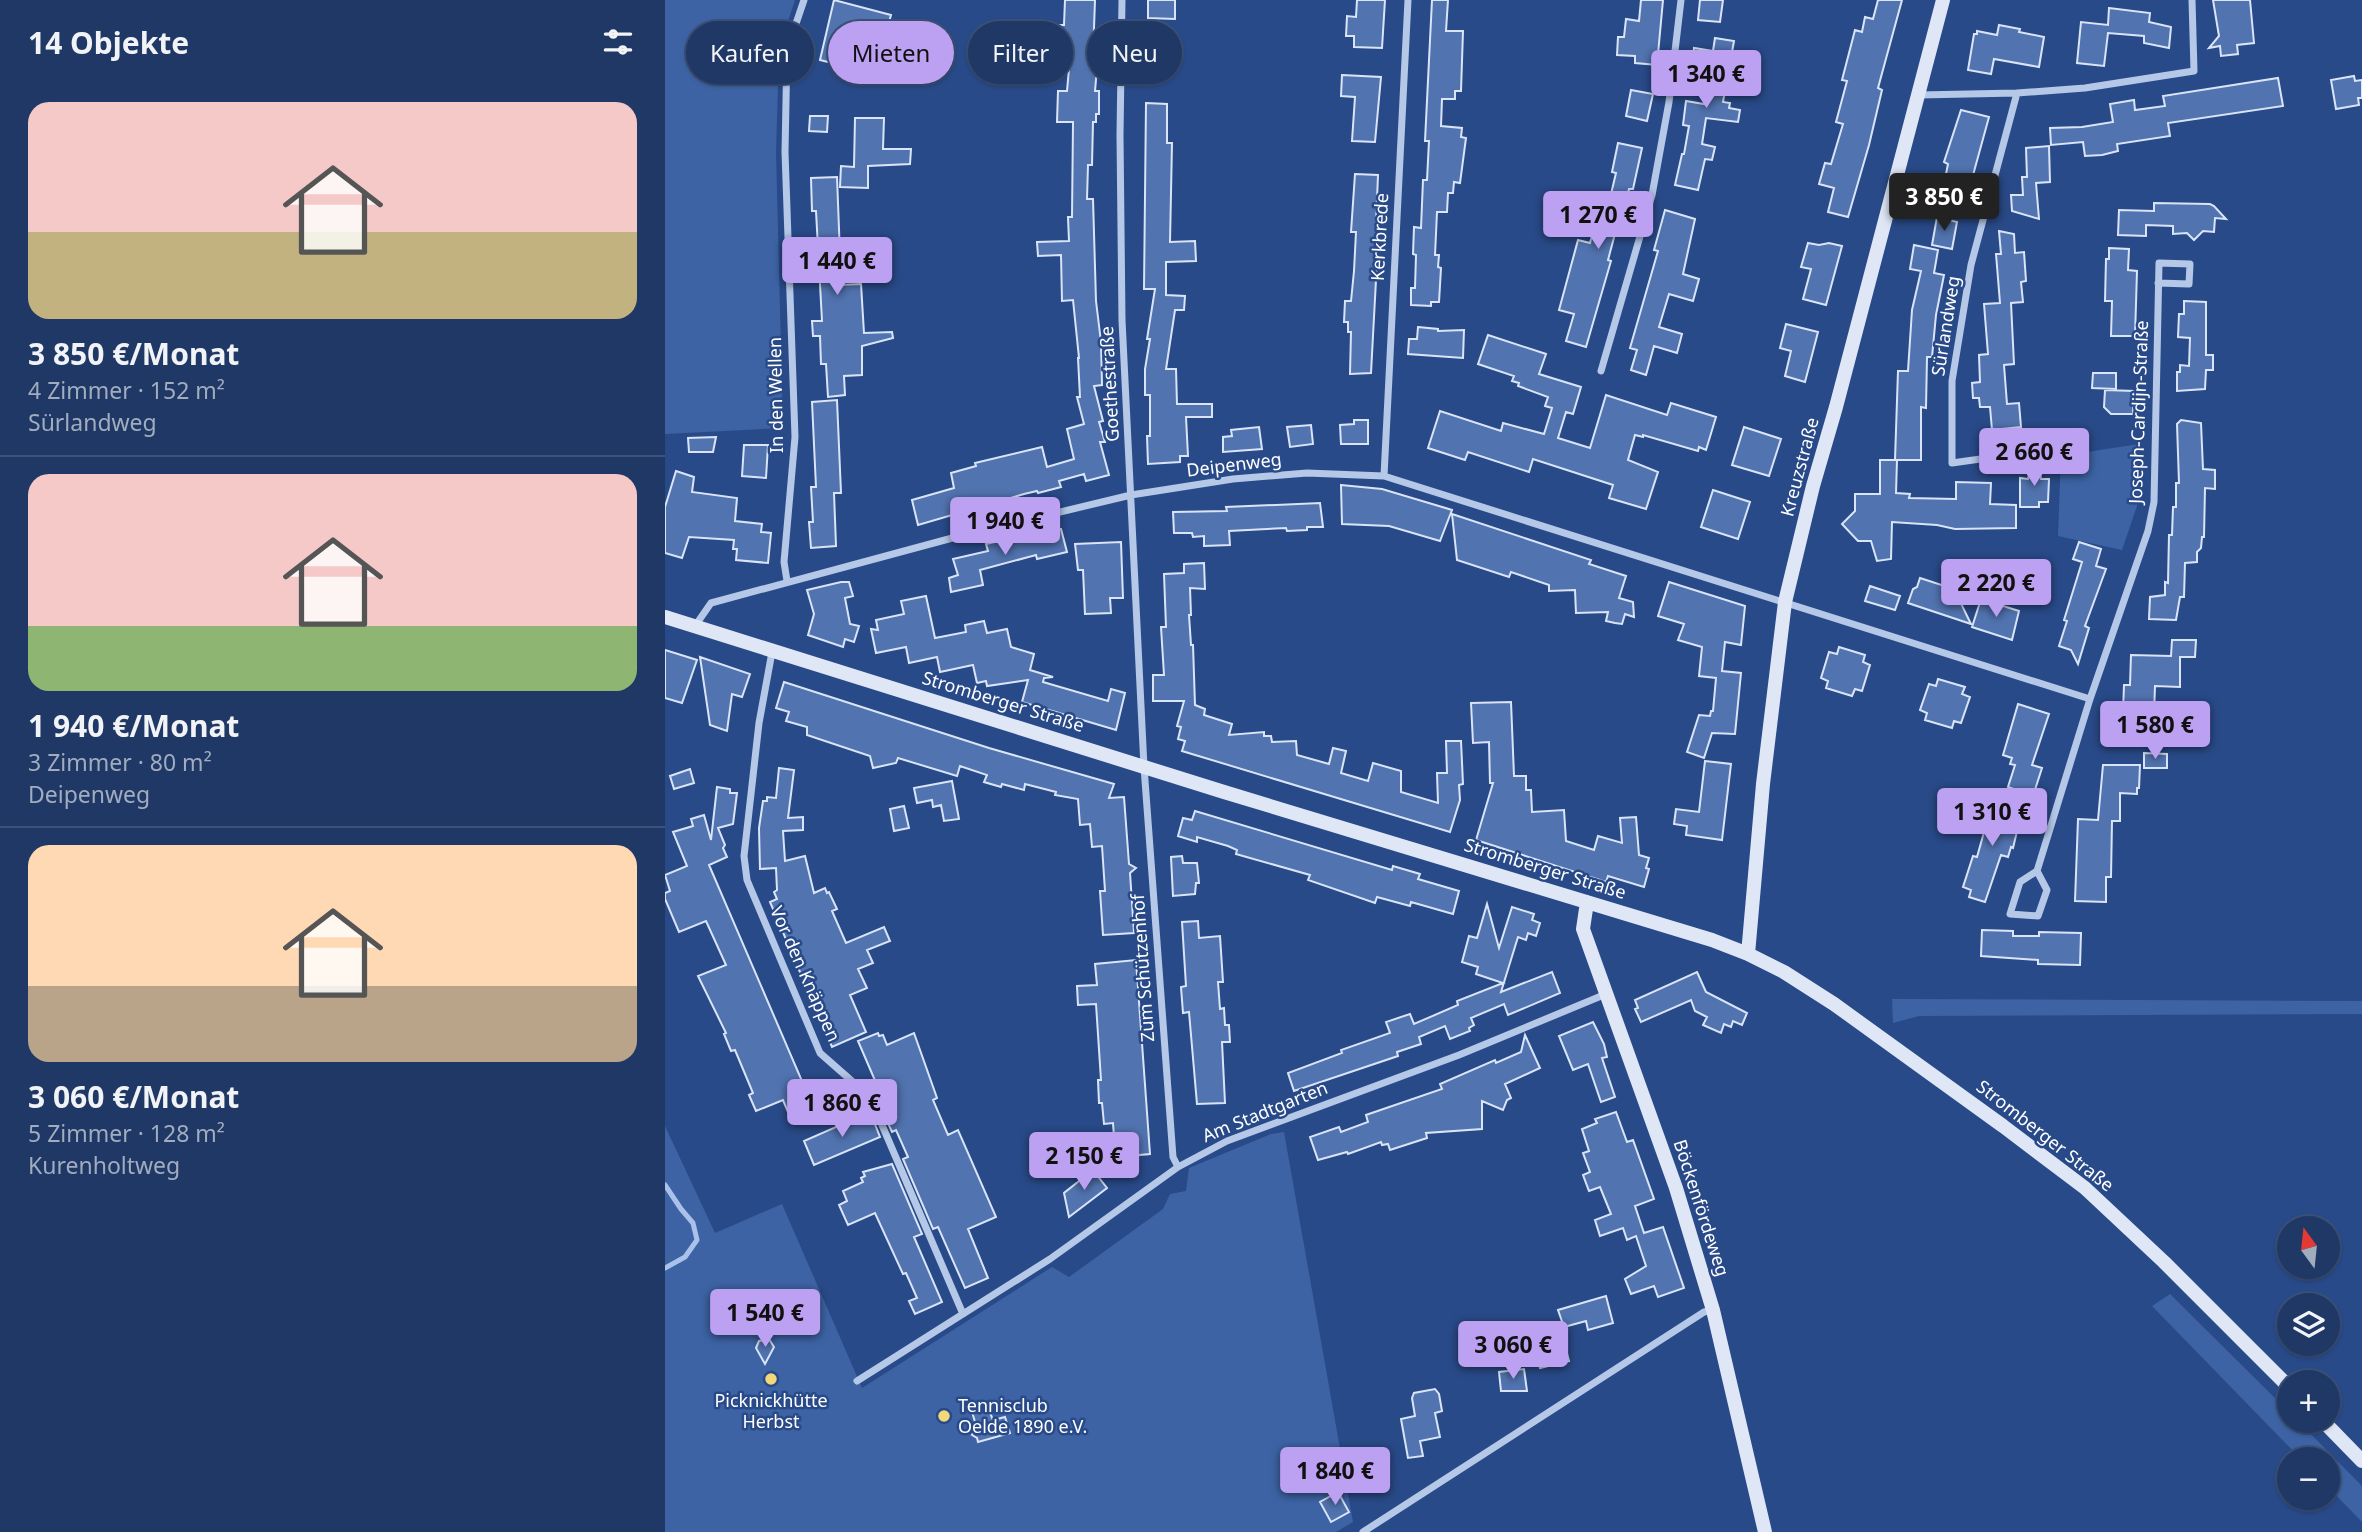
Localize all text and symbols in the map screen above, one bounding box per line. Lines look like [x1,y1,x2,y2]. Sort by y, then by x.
chip: Kaufen [686,21,814,84]
chip: Mieten [828,21,954,84]
chip: Filter [968,21,1073,84]
chip: Neu [1087,21,1182,84]
text: 14 Objekte [28,22,189,63]
icon: filters [599,23,637,61]
pin: 1 340 € [1641,50,1771,110]
text: 1 340 € [1667,57,1745,89]
icon: home [270,147,396,273]
pin: 3 850 € [1879,174,2009,233]
text: 3 850 € [1905,180,1983,212]
pin: 1 270 € [1533,191,1663,251]
street label: Kerkbrede [1365,192,1393,281]
text: 1 270 € [1559,198,1637,230]
pin: 1 440 € [772,238,902,297]
text: 1 440 € [798,244,876,276]
street label: Sürlandweg [1925,274,1965,377]
street label: Joseph-Cardijn-Straße [2123,320,2153,506]
street label: Goethestraße [1094,326,1124,442]
text: 3 850 €/Monat [28,333,239,374]
street label: In den Wellen [762,337,788,453]
text: 4 Zimmer · 152 m² [28,374,225,406]
text: Sürlandweg [28,406,157,438]
street label: Kreuzstraße [1774,414,1824,519]
pin: 2 660 € [1969,428,2099,488]
text: 2 660 € [1995,435,2073,467]
street label: Deipenweg [1185,446,1283,482]
pin: 1 940 € [940,498,1070,557]
text: 1 940 € [966,504,1044,536]
icon: home [270,519,396,645]
pin: 2 220 € [1931,560,2061,619]
text: 2 220 € [1957,566,2035,598]
street label: Stromberger Straße [919,665,1087,737]
pin: 1 580 € [2090,702,2220,761]
text: 1 940 €/Monat [28,705,239,746]
text: 1 580 € [2116,708,2194,740]
text: 3 Zimmer · 80 m² [28,746,212,778]
text: Deipenweg [28,778,150,810]
pin: 1 310 € [1927,788,2057,848]
text: 1 310 € [1953,795,2031,827]
street label: Stromberger Straße [1461,832,1629,904]
icon: home [270,890,396,1016]
street label: Zum Schützenhof [1125,893,1159,1043]
street label: Vor den Knäppen [765,902,847,1045]
street label: Stromberger Straße [1972,1074,2119,1196]
street label: Am Stadtgarten [1198,1075,1331,1147]
text: 3 060 €/Monat [28,1076,239,1117]
pin: 1 860 € [777,1080,907,1139]
text: 1 860 € [803,1086,881,1118]
text: 5 Zimmer · 128 m² [28,1117,225,1149]
pin: 2 150 € [1019,1132,1149,1192]
street label: Böckenfördeweg [1669,1136,1735,1279]
text: 2 150 € [1045,1139,1123,1171]
text: Kurenholtweg [28,1149,180,1181]
north arrow [2277,1216,2340,1279]
map controls [2277,1216,2340,1510]
pin: 1 540 € [700,1290,830,1349]
button: layers [2277,1293,2340,1356]
text: 1 540 € [726,1296,804,1328]
pin: 3 060 € [1448,1322,1578,1381]
text: 3 060 € [1474,1328,1552,1360]
button: + [2277,1370,2340,1433]
marker: Picknickhütte Herbst [763,1371,779,1387]
place label: Picknickhütte Herbst [714,1388,828,1433]
place label: Tennisclub Oelde 1890 e.V. [958,1393,1087,1438]
marker: Tennisclub Oelde 1890 e.V. [936,1408,952,1424]
button: − [2277,1447,2340,1510]
pin: 1 840 € [1270,1448,1400,1507]
text: 1 840 € [1296,1454,1374,1486]

